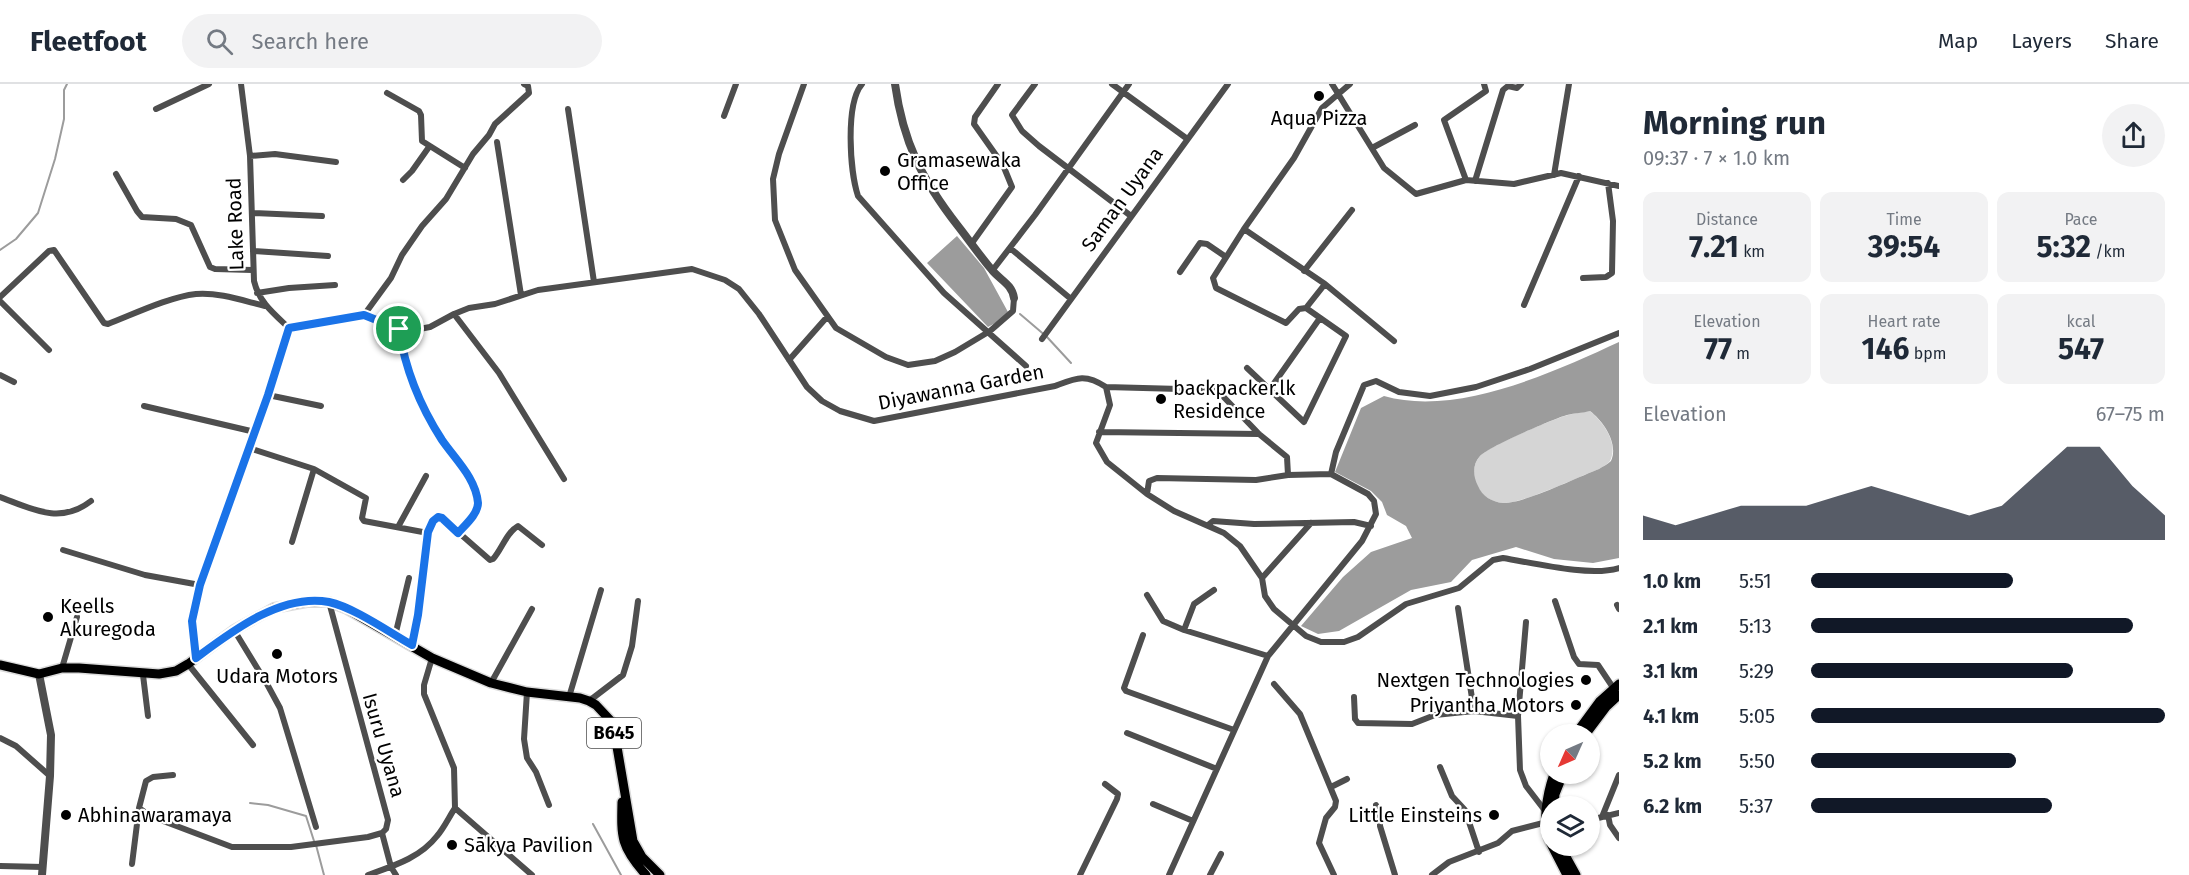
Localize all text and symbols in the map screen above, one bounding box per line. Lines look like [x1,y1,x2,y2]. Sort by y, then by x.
search box [182,14,602,68]
text: Fleetfoot [30,25,146,58]
icon: search [203,25,236,58]
text: Search here [251,28,369,55]
text: Map [1938,28,1978,54]
text: Layers [2011,28,2072,54]
text: Share [2105,28,2159,54]
marker: Aqua Pizza [1312,89,1326,103]
text: Morning run [1643,103,1826,143]
button: share [2102,104,2165,167]
place label: Aqua Pizza [1271,106,1367,130]
street label: Saman Uyana [1076,142,1168,256]
text: 09:37 · 7 × 1.0 km [1643,146,1790,170]
place label: Gramasewaka Office [897,148,1021,195]
marker: Gramasewaka Office [878,164,892,178]
street label: Lake Road [221,177,249,271]
text: Distance [1696,210,1758,229]
text: Time [1886,210,1922,229]
text: Pace [2064,210,2098,229]
text: 7.21 [1689,229,1739,265]
text: 39:54 [1868,229,1940,265]
text: 5:32 [2036,229,2091,265]
text: km [1739,242,1765,261]
text: /km [2091,242,2126,261]
pin [373,303,424,354]
icon: arrive [382,312,415,345]
text: Elevation [1693,312,1761,331]
text: Heart rate [1868,312,1940,331]
text: kcal [2067,312,2095,331]
text: 77 [1704,331,1732,367]
text: 146 [1862,331,1909,367]
text: 547 [2058,331,2104,367]
text: m [1732,344,1750,363]
text: bpm [1909,344,1946,363]
street label: Diyawanna Garden [876,359,1046,415]
place label: backpacker.lk Residence [1173,376,1296,423]
marker: backpacker.lk Residence [1154,392,1168,406]
text: Elevation [1643,402,1727,426]
text: 67–75 m [2096,402,2165,426]
text: 1.0 km [1643,569,1701,593]
text: 5:51 [1739,569,1772,593]
place label: Keells Akuregoda [60,594,156,641]
marker: Keells Akuregoda [41,610,55,624]
text: 2.1 km [1643,614,1698,638]
text: 5:13 [1739,614,1772,638]
marker: Udara Motors [270,647,284,661]
text: 3.1 km [1643,659,1698,683]
text: 5:29 [1739,659,1774,683]
place label: Udara Motors [216,664,338,688]
place label: Nextgen Technologies [1376,668,1574,692]
marker: Nextgen Technologies [1579,673,1593,687]
street label: Isuru Uyana [358,690,410,800]
place label: Priyantha Motors [1410,693,1564,717]
marker: Priyantha Motors [1569,698,1583,712]
text: 4.1 km [1643,704,1699,728]
text: 5:05 [1739,704,1775,728]
road number: B645 [587,718,641,748]
north arrow [1540,724,1600,784]
map controls [1540,724,1600,856]
text: 5.2 km [1643,749,1702,773]
text: 5:50 [1739,749,1775,773]
text: 6.2 km [1643,794,1702,818]
text: 5:37 [1739,794,1773,818]
button: layers [1540,796,1600,856]
place label: Abhinawaramaya [78,803,232,827]
place label: Little Einsteins [1348,803,1482,827]
marker: Abhinawaramaya [59,808,73,822]
marker: Little Einsteins [1487,808,1501,822]
place label: Sākya Pavilion [464,833,593,857]
marker: Sākya Pavilion [445,838,459,852]

